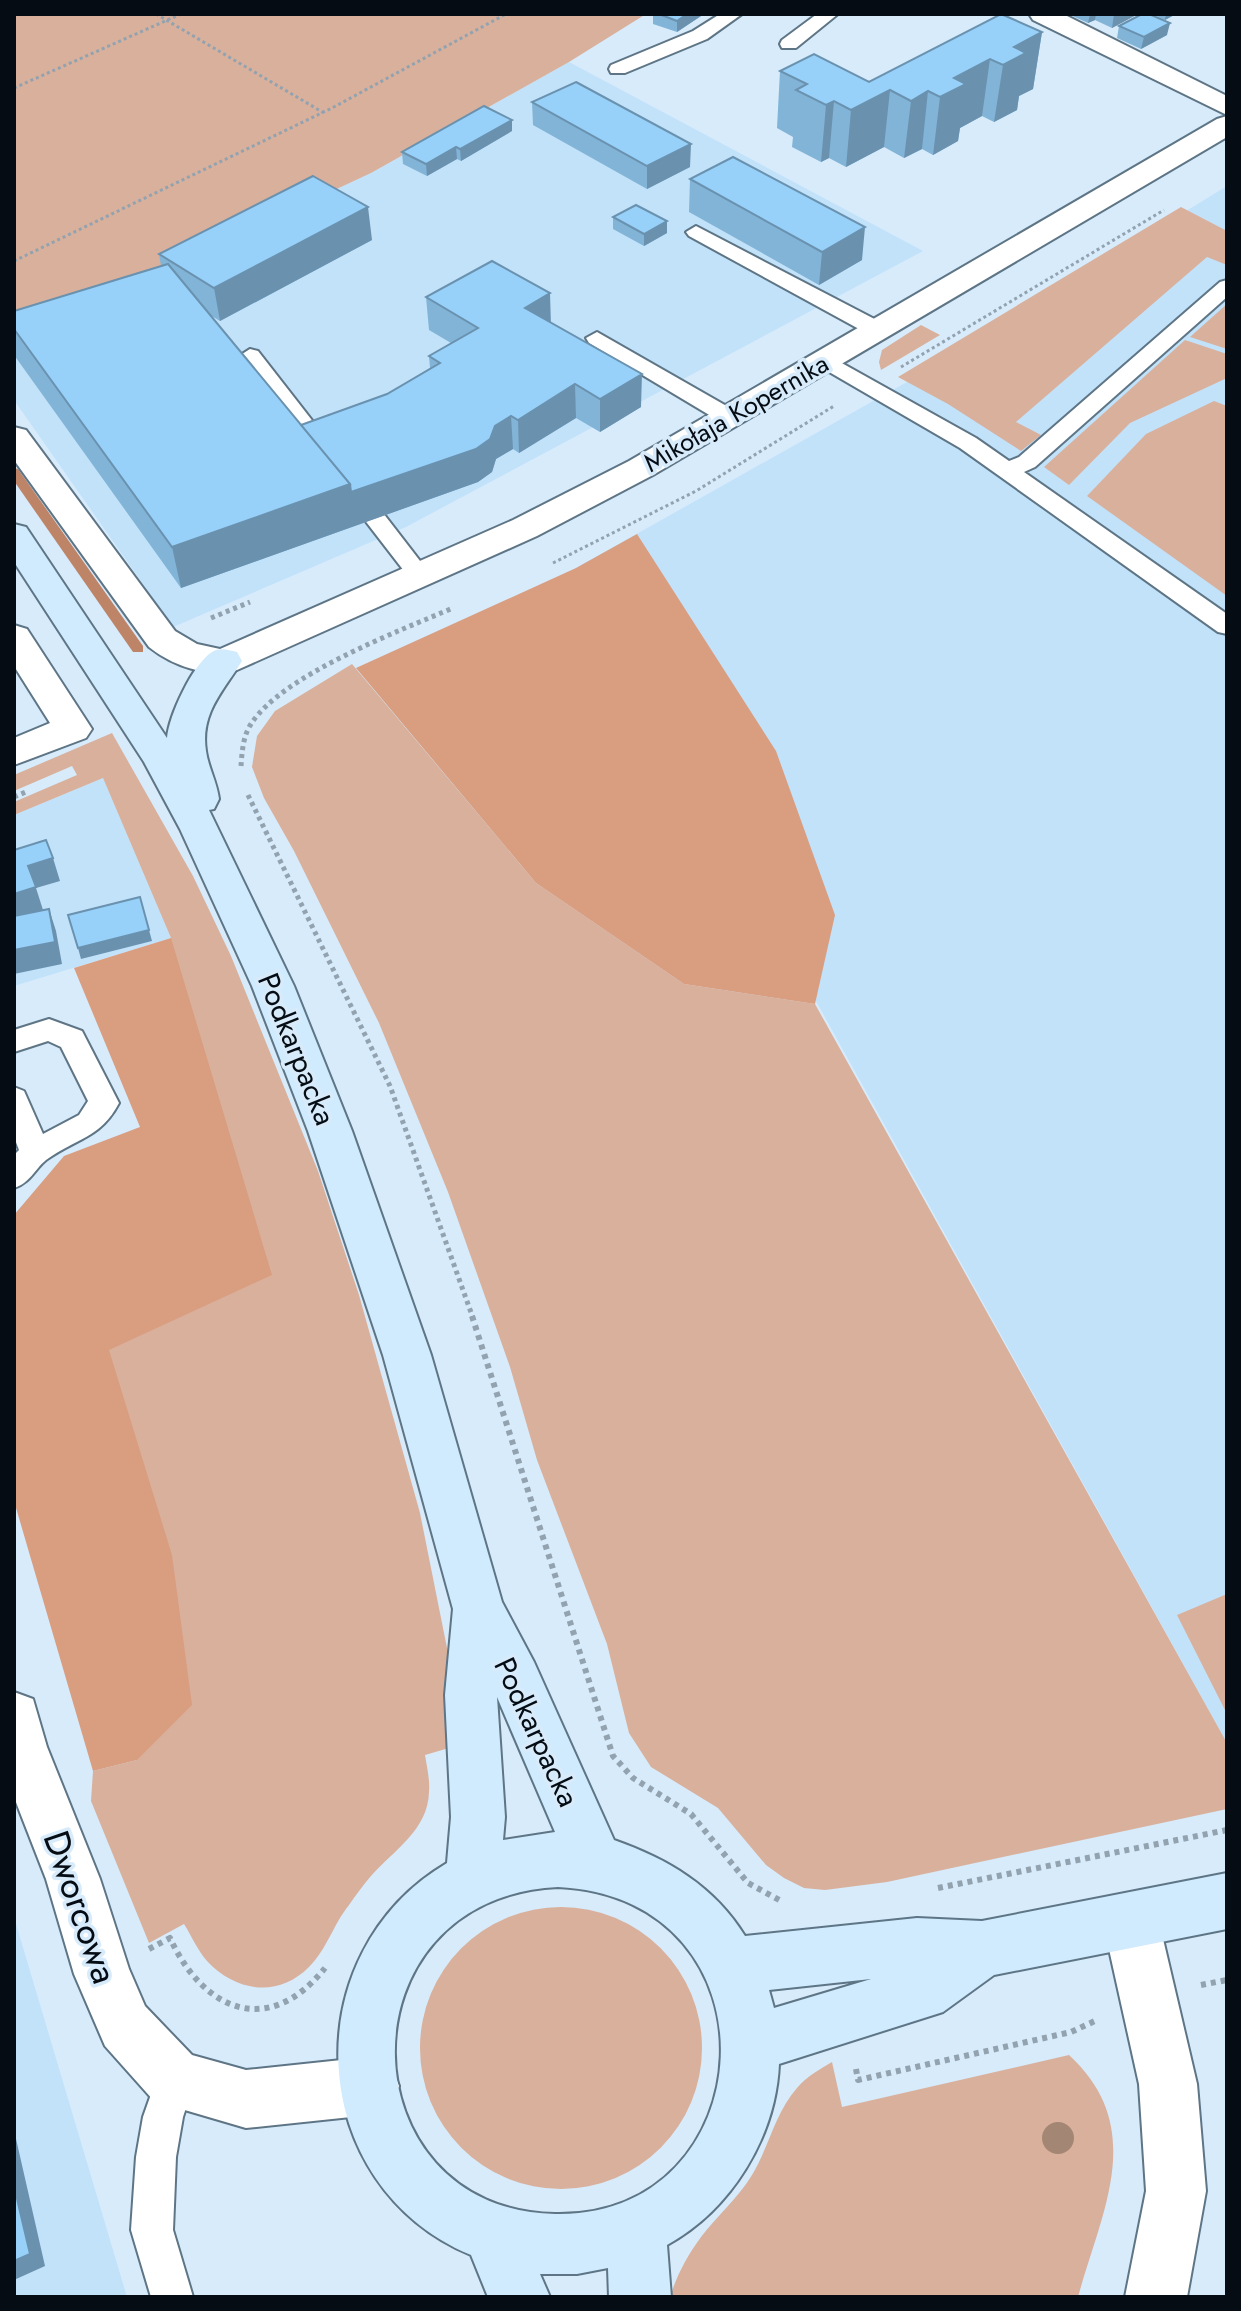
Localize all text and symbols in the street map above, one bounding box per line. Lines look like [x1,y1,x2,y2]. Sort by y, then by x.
street label: Mikołaja Kopernika [636,345,836,481]
street label: Podkarpacka [247,967,347,1131]
street label: Podkarpacka [484,1650,590,1814]
street label: Dworcowa [31,1824,131,1990]

